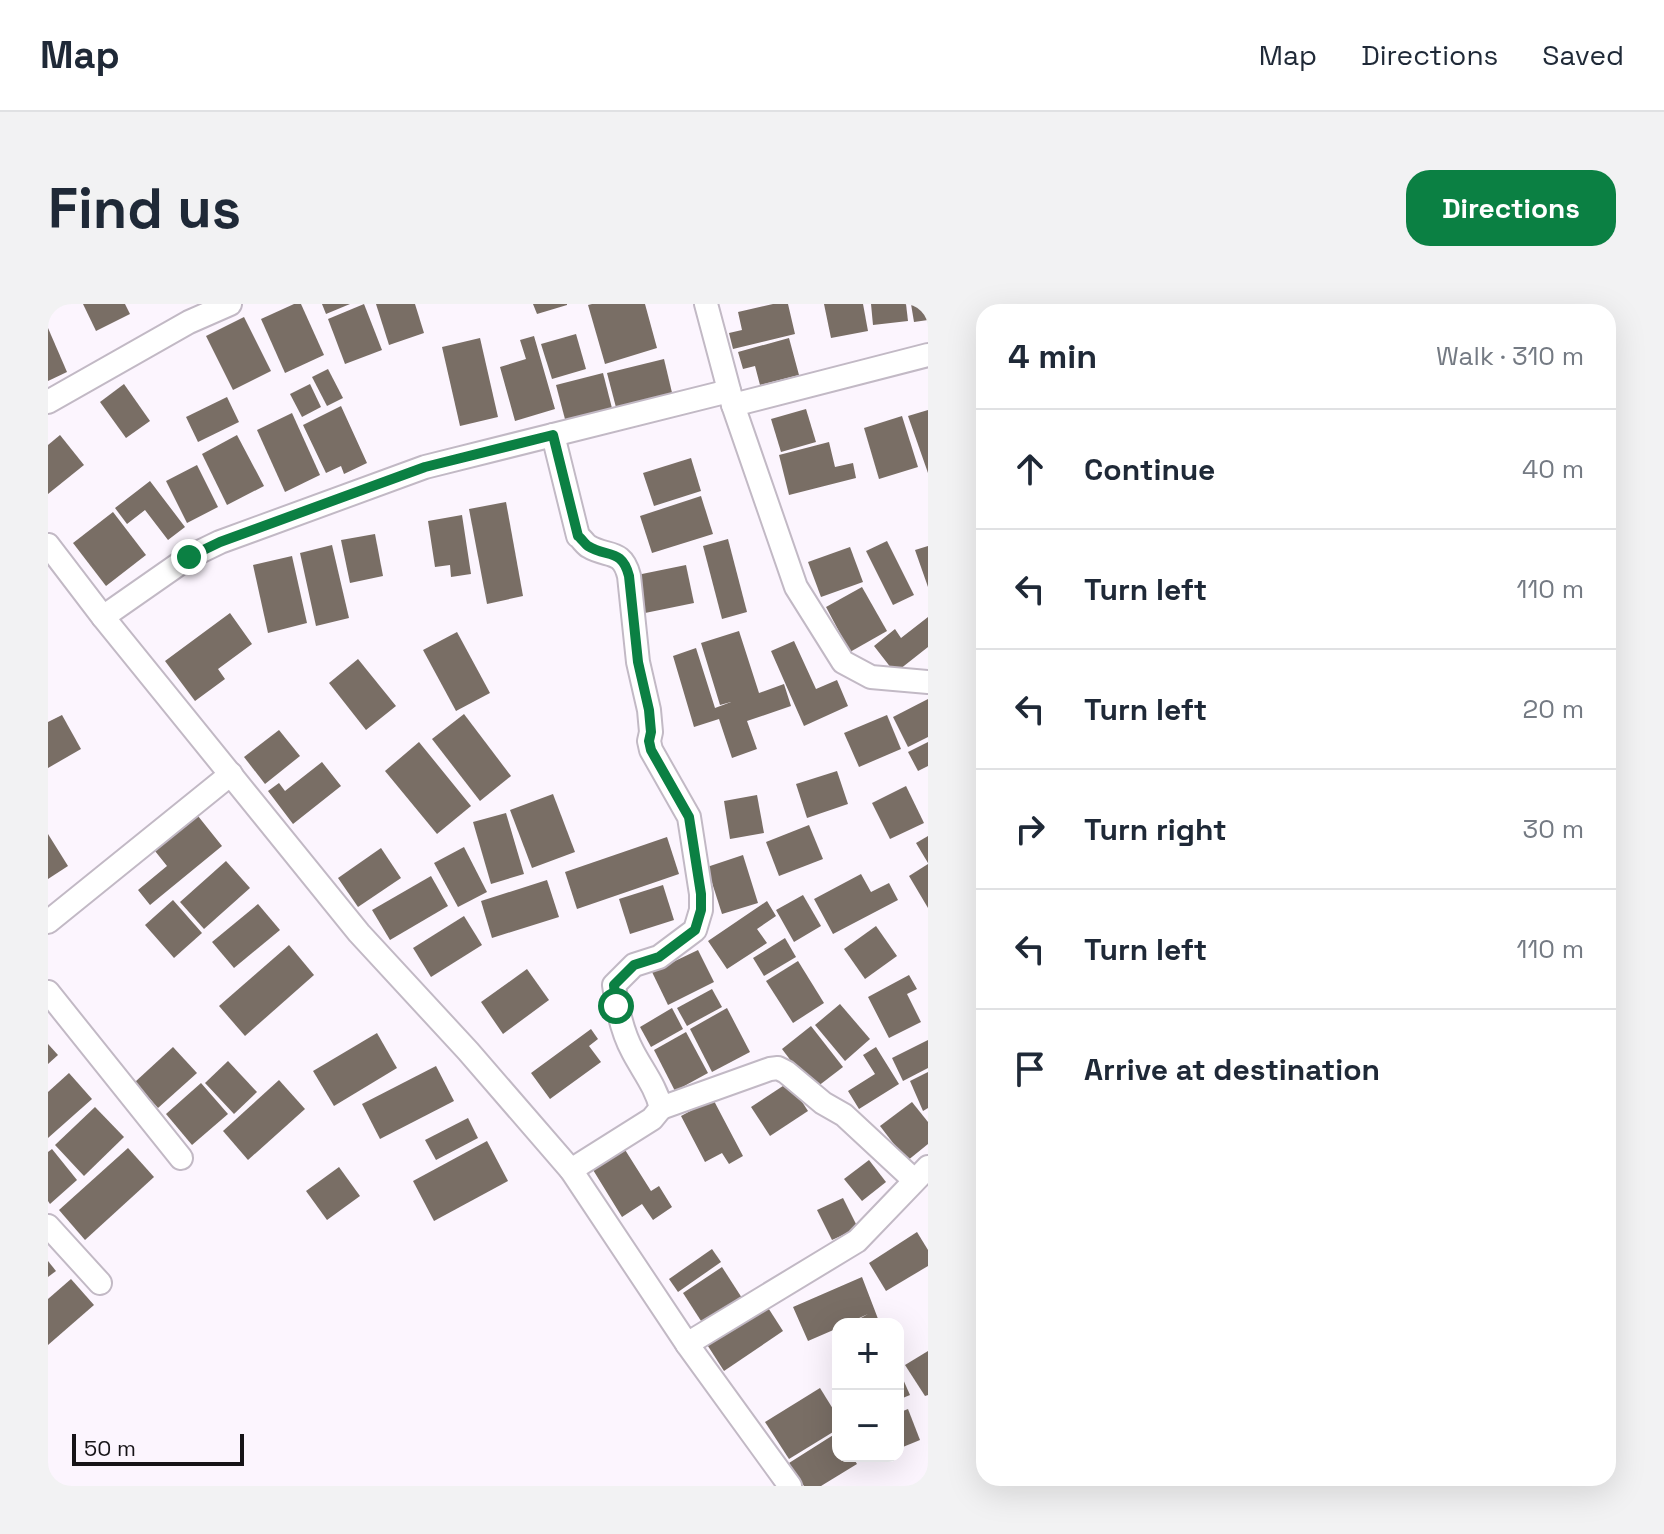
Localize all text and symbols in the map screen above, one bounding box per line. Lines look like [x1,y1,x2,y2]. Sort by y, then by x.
text: Map [40,31,120,79]
text: Map [1259,37,1317,73]
text: Directions [1361,37,1498,73]
text: Saved [1542,37,1624,73]
button: Directions [1406,170,1616,246]
text: Find us [48,173,241,244]
text: 4 min [1008,335,1097,378]
text: Walk · 310 m [1436,339,1584,373]
icon: ahead [1008,447,1052,491]
text: Continue [1084,450,1215,489]
text: 40 m [1522,452,1584,486]
route end [171,539,207,575]
icon: left [1008,567,1052,611]
text: Turn left [1084,570,1207,609]
text: 110 m [1517,572,1584,606]
icon: left [1008,687,1052,731]
text: Turn left [1084,690,1207,729]
text: 20 m [1523,692,1584,726]
icon: right [1008,807,1052,851]
text: Turn right [1084,810,1227,849]
text: 30 m [1523,812,1584,846]
icon: left [1008,927,1052,971]
text: Turn left [1084,930,1207,969]
text: 110 m [1517,932,1584,966]
route start [598,988,634,1024]
icon: arrive [1008,1047,1052,1091]
text: Arrive at destination [1084,1050,1380,1089]
map controls [832,1318,904,1462]
button: + [832,1318,904,1390]
button: − [832,1390,904,1462]
scale bar [72,1430,244,1466]
text: 50 m [84,1434,136,1462]

